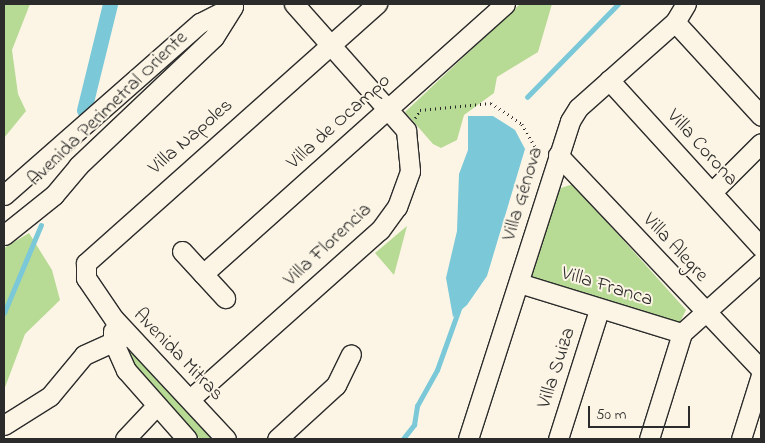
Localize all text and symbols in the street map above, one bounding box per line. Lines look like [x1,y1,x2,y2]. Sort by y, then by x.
street label: Avenida Perimetral Oriente [23,26,193,192]
street label: Villa de Ocampo [282,69,396,175]
street label: Villa Napoles [144,94,238,180]
street label: Villa Corona [661,105,743,191]
street label: Villa Génova [497,144,549,244]
street label: Villa Florencia [279,198,377,292]
street label: Villa Alegre [637,209,713,287]
street label: Villa Franca [558,262,656,312]
street label: Avenida Mitras [128,304,228,406]
street label: Villa Suiza [533,325,581,411]
scale bar [590,396,692,428]
text: 50 m [596,404,626,426]

